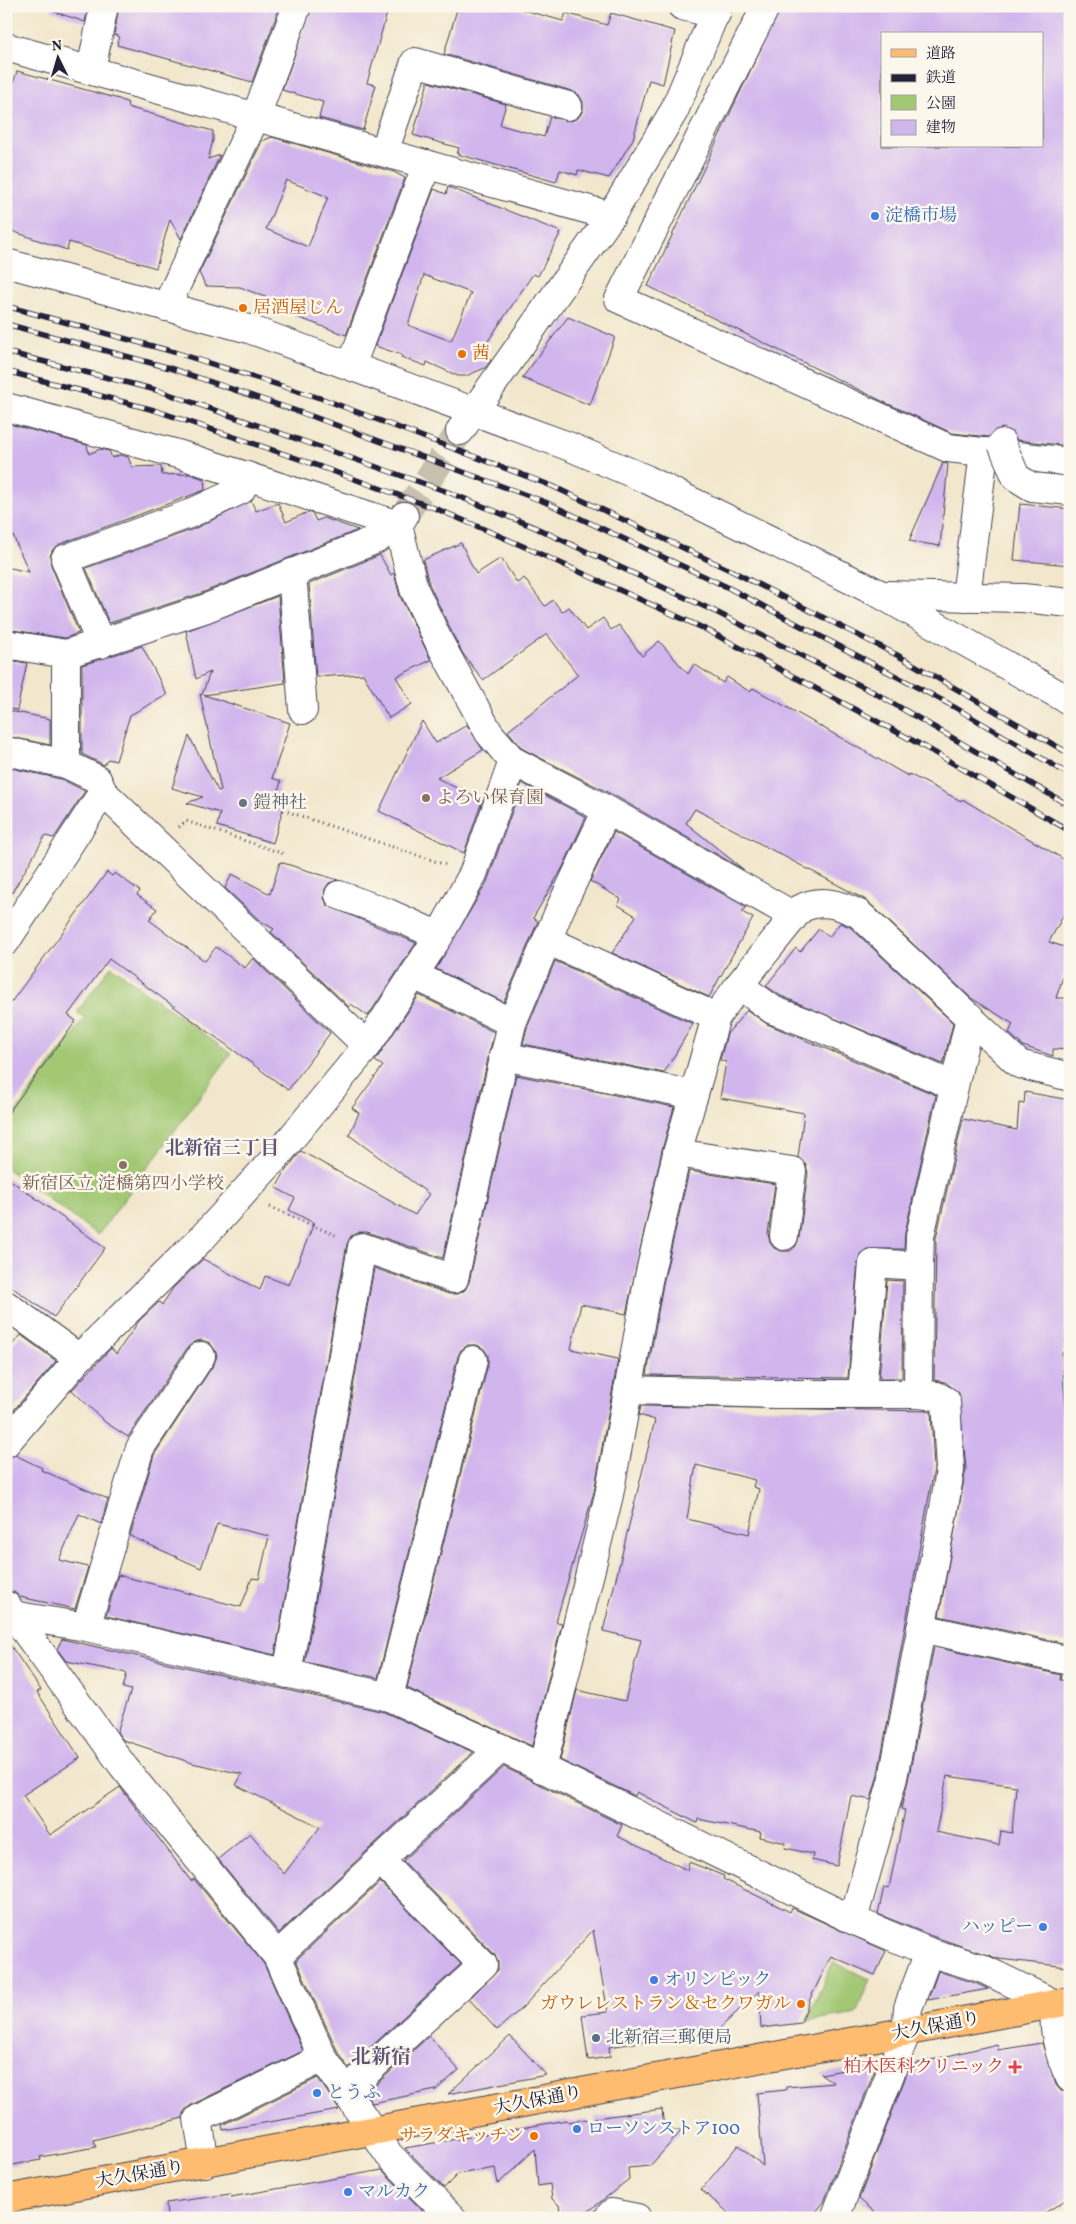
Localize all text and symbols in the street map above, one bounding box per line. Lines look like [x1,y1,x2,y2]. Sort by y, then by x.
north arrow [32,32,82,82]
legend [881,32,1044,148]
text: N [51,37,63,56]
text: 道路 [926,44,956,65]
text: 鉄道 [926,68,956,89]
text: 公園 [926,94,956,115]
text: 建物 [926,118,956,139]
place label: 淀橋市場 [885,204,957,229]
marker: 淀橋市場 [869,210,881,222]
place label: 居酒屋じん [253,296,343,321]
marker: 居酒屋じん [237,302,249,314]
place label: 茜 [472,342,490,367]
marker: 茜 [456,348,468,360]
place label: よろい保育園 [436,786,544,811]
place label: 鎧神社 [253,791,307,816]
marker: よろい保育園 [420,792,432,804]
marker: 鎧神社 [237,797,249,809]
district label: 北新宿三丁目 [165,1136,279,1162]
marker: 新宿区立 淀橋第四小学校 [117,1159,129,1171]
place label: 新宿区立 淀橋第四小学校 [22,1172,224,1197]
place label: ハッピー [962,1915,1033,1940]
marker: ハッピー [1037,1921,1049,1933]
place label: オリンピック [664,1968,771,1993]
marker: オリンピック [648,1974,660,1986]
place label: ガウレレストラン＆セクワガル [540,1992,791,2017]
marker: ガウレレストラン＆セクワガル [795,1998,807,2010]
street label: 大久保通り [889,2006,983,2048]
place label: 北新宿三郵便局 [606,2026,732,2051]
marker: 北新宿三郵便局 [590,2032,602,2044]
district label: 北新宿 [351,2044,411,2072]
place label: 柏木医科クリニック [843,2055,1004,2080]
marker: 柏木医科クリニック [1008,2060,1022,2074]
street label: 大久保通り [491,2080,585,2122]
place label: とうふ [327,2081,381,2106]
marker: とうふ [311,2087,323,2099]
place label: ローソンストア100 [587,2117,740,2142]
marker: ローソンストア100 [571,2123,583,2135]
place label: サラダキッチン [399,2124,524,2149]
marker: サラダキッチン [528,2130,540,2142]
street label: 大久保通り [94,2155,186,2195]
place label: マルカク [358,2180,430,2205]
marker: マルカク [342,2186,354,2198]

